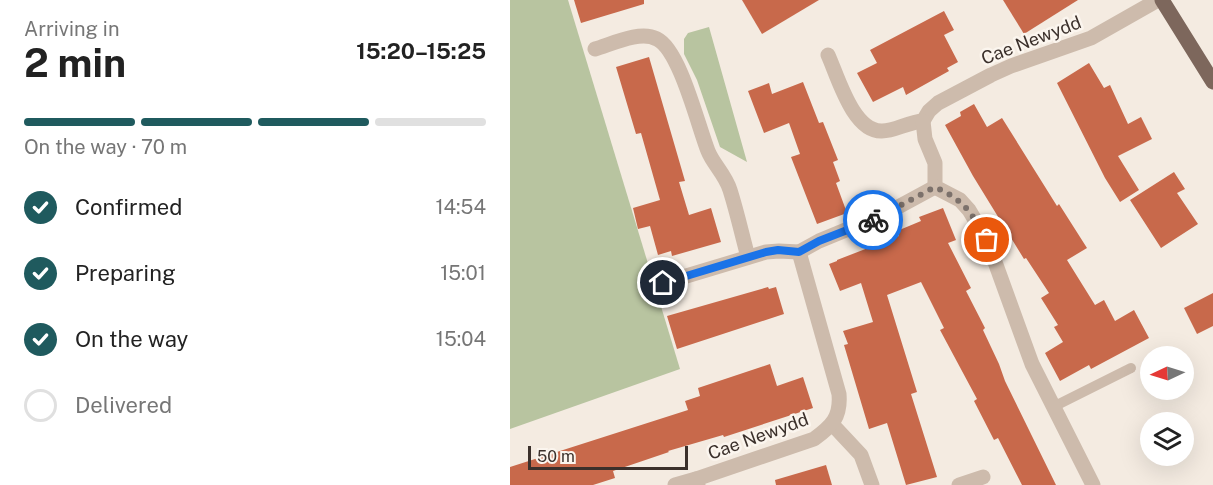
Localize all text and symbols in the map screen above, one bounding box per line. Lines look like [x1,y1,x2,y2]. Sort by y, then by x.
street label: Cae Newydd [978,11,1084,69]
text: Arriving in [24,17,119,41]
text: 15:20–15:25 [356,38,486,64]
text: 2 min [24,40,126,86]
text: On the way · 70 m [24,135,187,159]
courier [843,190,903,250]
icon: check [24,191,57,224]
text: Confirmed [75,194,182,220]
text: 14:54 [435,195,486,219]
icon: bike [857,204,890,237]
pin [961,214,1012,265]
icon: bag [970,223,1003,256]
icon: check [24,257,57,290]
pin [637,257,688,308]
text: Preparing [75,260,176,286]
text: 15:01 [440,261,486,285]
icon: home [646,266,679,299]
icon: check [24,323,57,356]
text: On the way [75,326,188,352]
text: 15:04 [436,327,486,351]
north arrow [1140,346,1194,400]
map controls [1140,346,1194,466]
text: Delivered [75,392,172,418]
street label: Cae Newydd [705,408,811,464]
button: layers [1140,412,1194,466]
scale bar [528,443,688,470]
text: 50 m [537,447,575,466]

